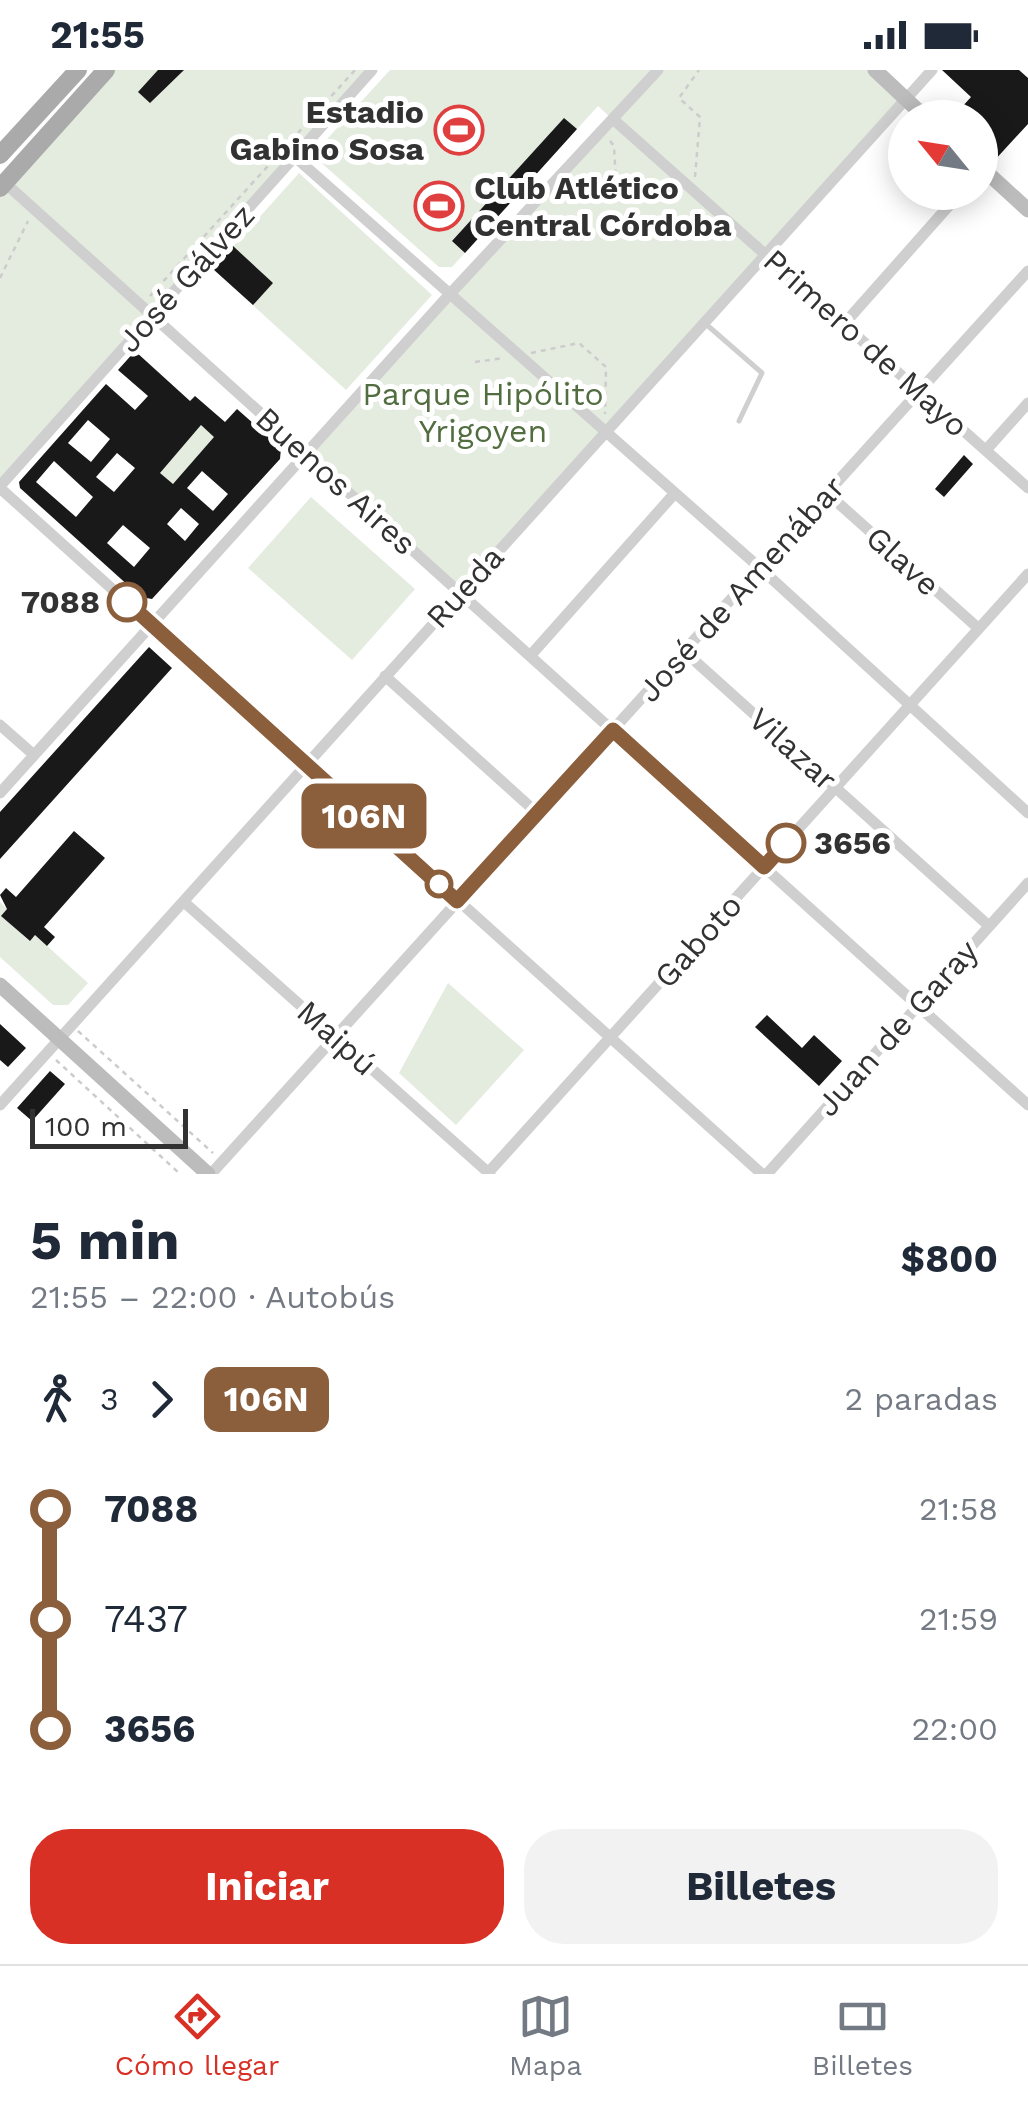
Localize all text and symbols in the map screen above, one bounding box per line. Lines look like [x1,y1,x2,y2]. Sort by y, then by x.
text: 21:55 [50,13,145,57]
place label: Estadio Gabino Sosa [229,93,424,168]
north arrow [888,100,998,210]
map controls [888,100,998,210]
sports icon: Estadio Gabino Sosa [433,104,485,156]
place label: Club Atlético Central Córdoba [474,169,732,244]
sports icon: Club Atlético Central Córdoba [413,180,465,232]
street label: José Gálvez [110,196,262,360]
street label: Primero de Mayo [756,241,976,445]
park label: Parque Hipólito Yrigoyen [362,375,604,450]
street label: Buenos Aires [248,399,424,563]
street label: José de Amenábar [630,468,852,710]
street label: Glave [858,518,948,604]
street label: Rueda [418,538,512,636]
place label: 7088 [21,583,100,621]
marker: 7088 [108,583,146,621]
street label: Vilazar [741,700,845,798]
line badge: 106N [294,784,434,848]
text: 106N [321,795,407,837]
marker: 3656 [767,824,805,862]
place label: 3656 [814,824,891,862]
unlabelled marker [426,871,452,897]
street label: Gaboto [646,886,750,996]
street label: Juan de Garay [808,932,986,1124]
street label: Maipú [290,993,384,1083]
scale bar [30,1104,188,1148]
text: 100 m [45,1110,127,1143]
text: 5 min [30,1208,180,1272]
text: $800 [901,1237,998,1281]
text: 21:55 – 22:00 · Autobús [30,1278,395,1316]
icon: walk [30,1372,85,1427]
icon: forward [134,1372,189,1427]
text: 106N [224,1378,309,1420]
text: 3 [100,1380,119,1418]
text: 2 paradas [844,1380,998,1418]
text: 7088 [104,1487,198,1531]
text: 21:58 [919,1490,998,1528]
text: 7437 [104,1597,188,1641]
text: 21:59 [919,1600,998,1638]
text: 3656 [104,1707,196,1751]
text: 22:00 [911,1710,998,1748]
button: Iniciar [30,1829,504,1944]
button: Billetes [524,1829,998,1944]
tab: Cómo llegar [115,1989,279,2082]
tab: Mapa [509,1989,582,2082]
tab: Billetes [812,1989,913,2082]

